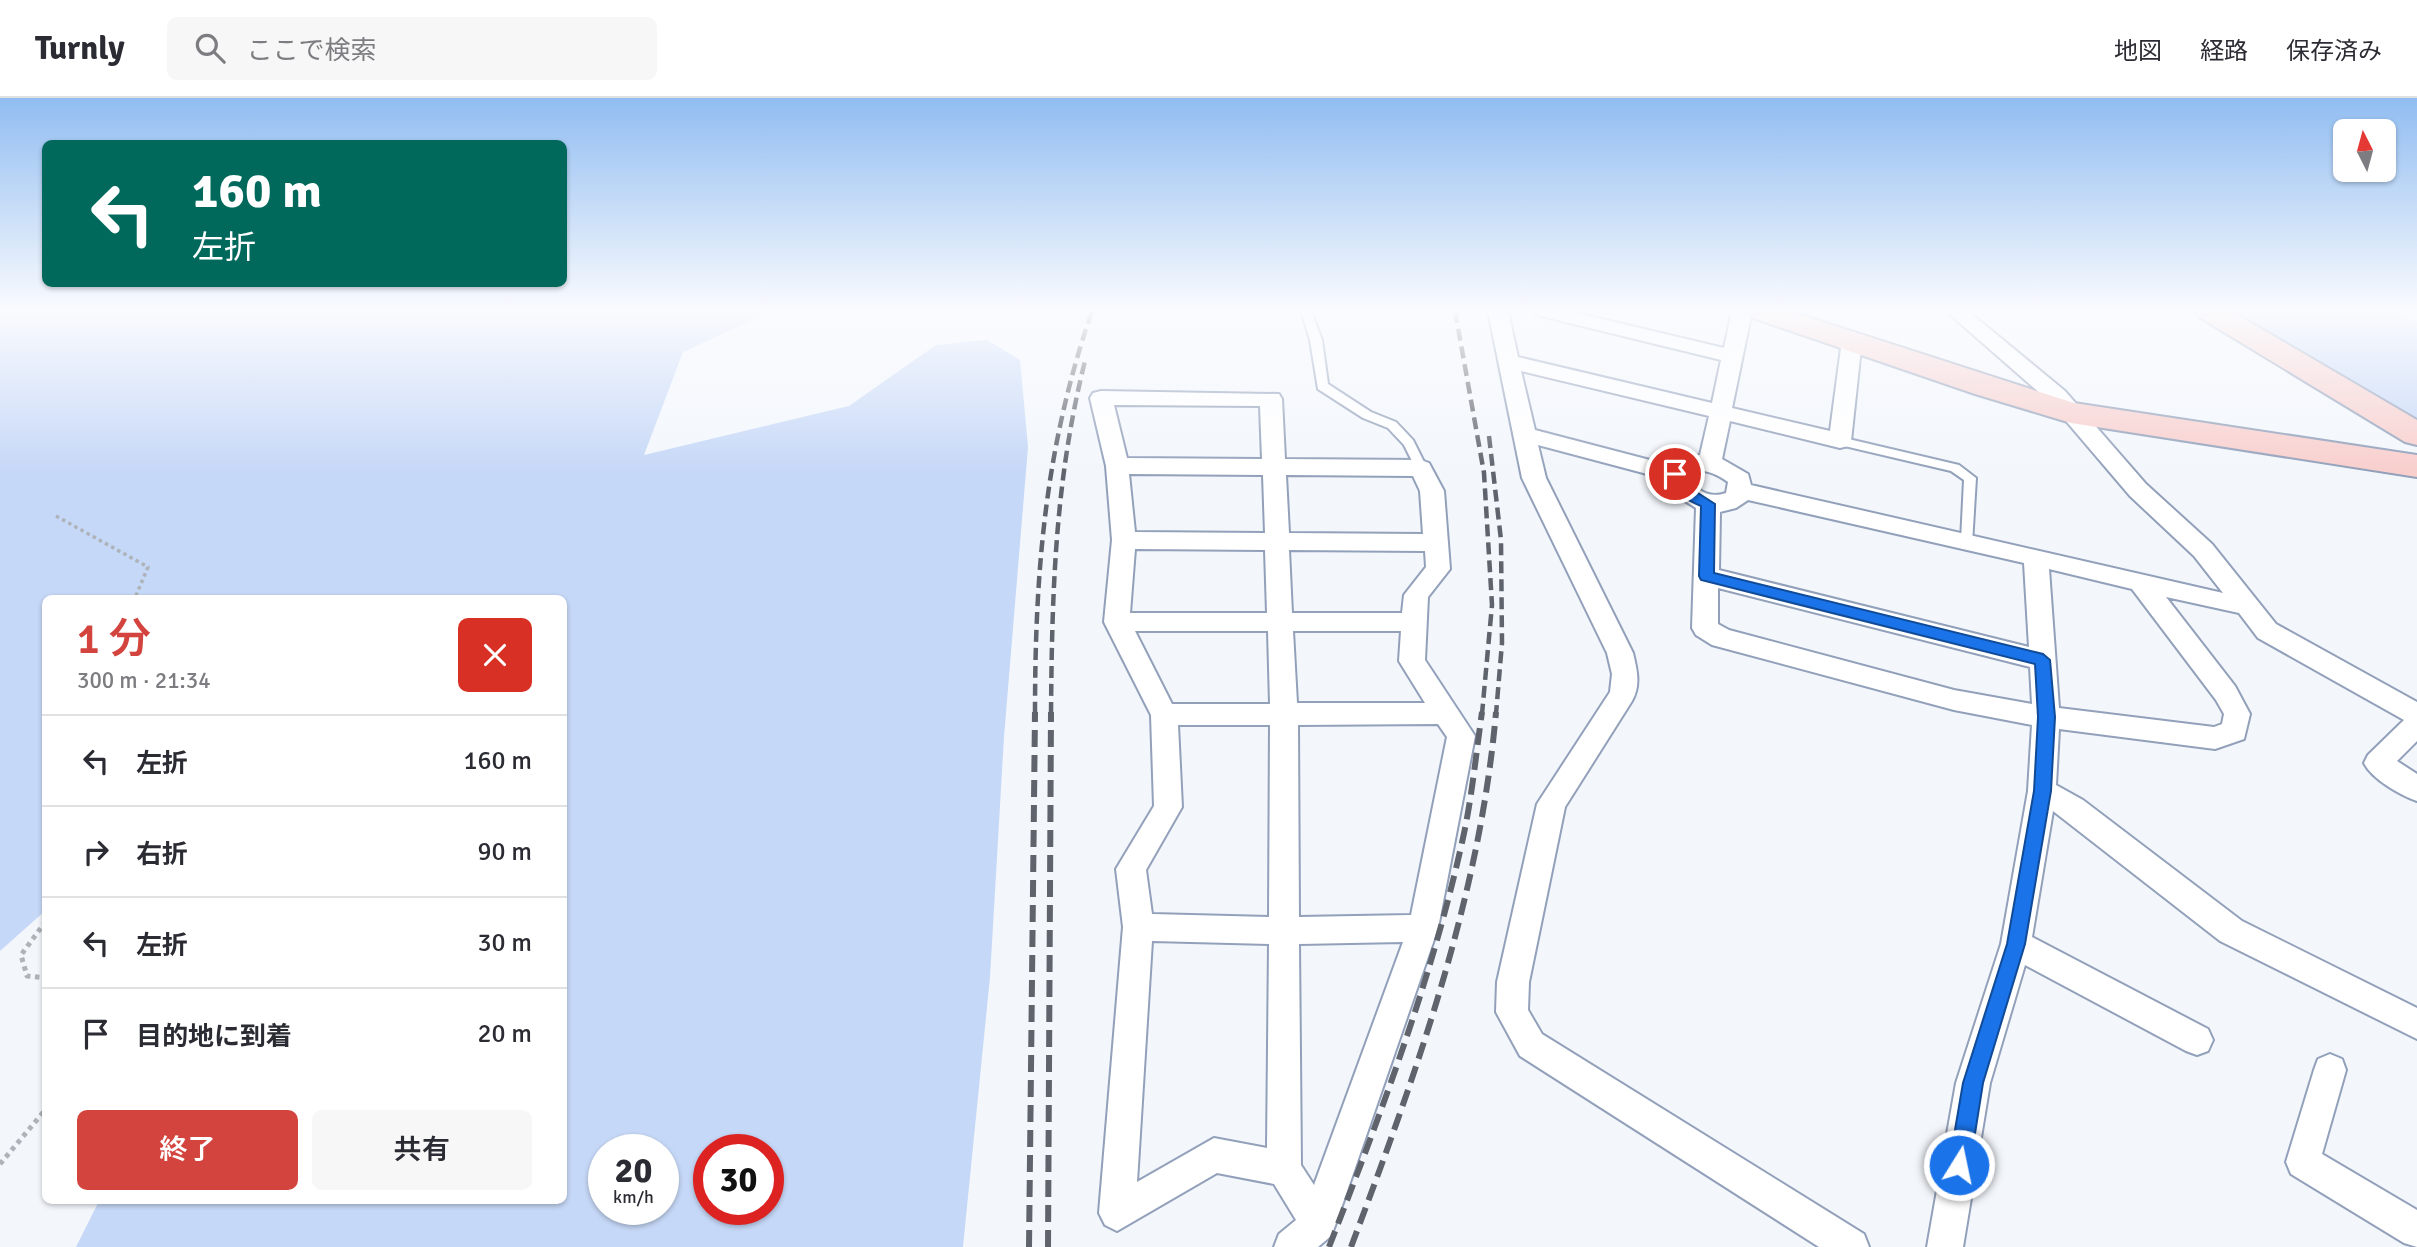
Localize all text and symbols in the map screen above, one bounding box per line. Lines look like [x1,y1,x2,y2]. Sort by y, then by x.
search box [167,17,657,80]
text: Turnly [35,28,125,69]
icon: search [191,29,229,67]
text: ここで検索 [247,35,377,67]
text: 地図 [2114,36,2162,66]
text: 経路 [2200,36,2248,66]
text: 保存済み [2286,36,2382,66]
north arrow [2333,119,2396,182]
map controls [2333,119,2396,182]
text: 160 m [192,161,322,221]
icon: left [77,168,168,259]
text: 左折 [192,228,256,267]
pin [1645,444,1705,504]
icon: arrive [1656,455,1694,493]
text: 1 分 [77,614,151,665]
button: close [458,618,532,692]
text: 300 m · 21:34 [77,666,211,695]
icon: left [77,742,115,780]
text: 160 m [463,745,532,777]
text: 左折 [136,748,188,780]
icon: right [77,833,115,871]
text: 90 m [477,836,532,868]
text: 右折 [136,839,188,871]
icon: left [77,924,115,962]
text: 30 m [477,927,532,959]
text: 左折 [136,930,188,962]
icon: arrive [77,1015,115,1053]
text: 20 m [477,1018,532,1050]
text: 目的地に到着 [136,1021,292,1053]
button: 終了 [77,1110,298,1190]
button: 共有 [312,1110,532,1190]
position arrow [1922,1128,1996,1202]
speed limit sign: 30 [693,1134,784,1225]
text: 20 [615,1149,652,1192]
text: km/h [613,1186,654,1208]

